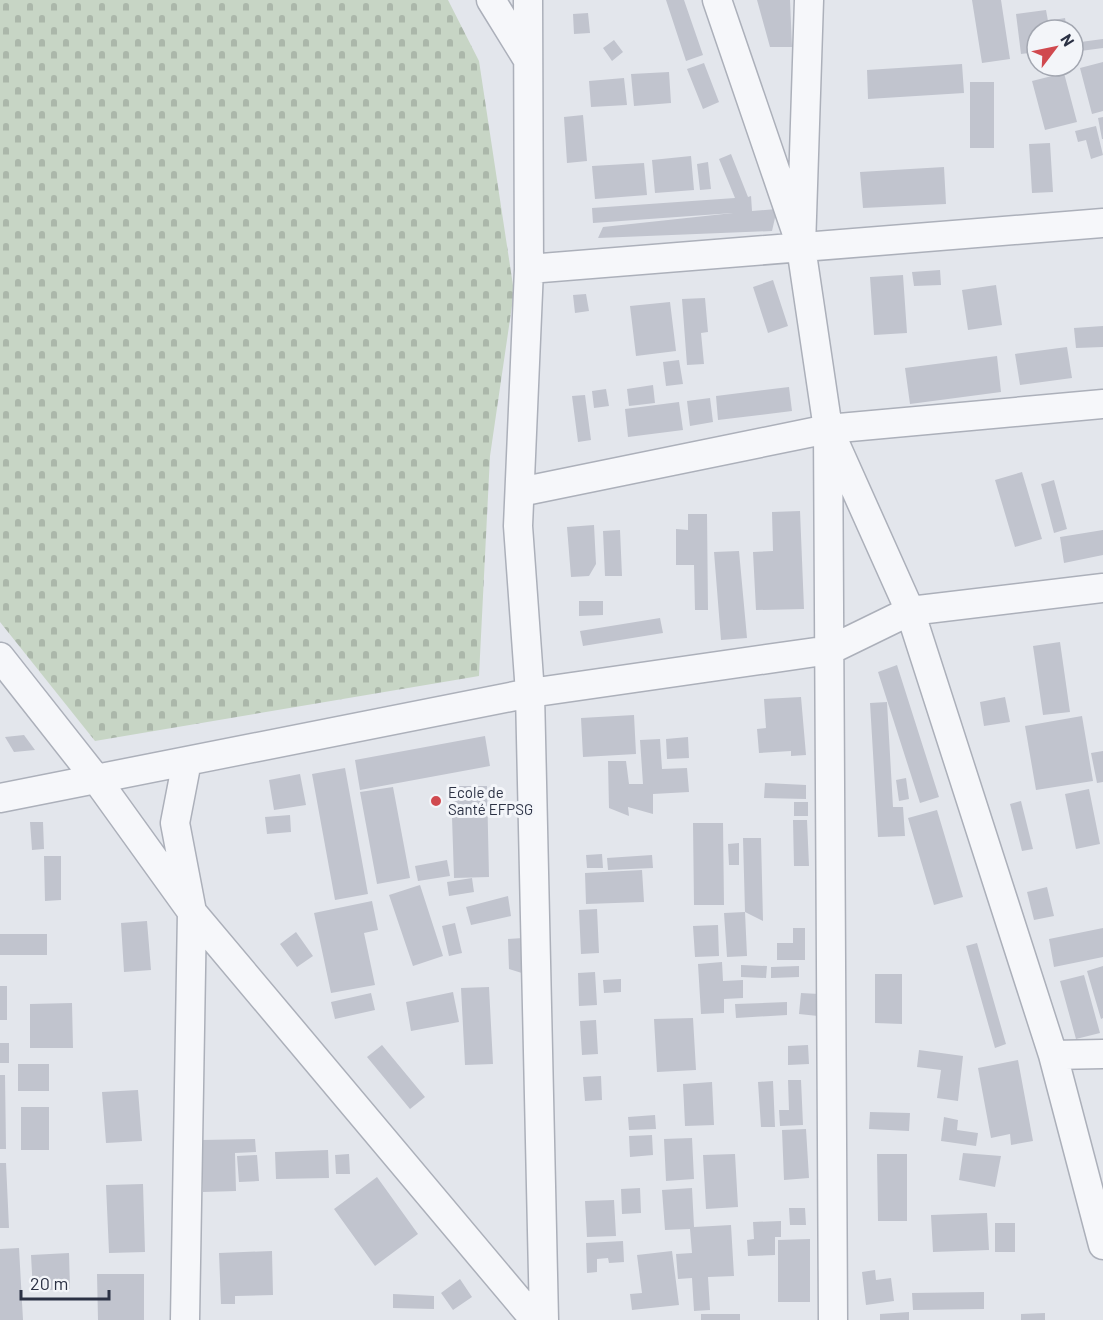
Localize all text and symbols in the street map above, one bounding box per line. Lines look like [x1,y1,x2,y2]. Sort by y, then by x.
north arrow [1025,18,1085,78]
text: N [1057,30,1079,49]
place label: Ecole de Santé EFPSG [448,783,533,818]
marker: Ecole de Santé EFPSG [429,794,443,808]
scale bar [21,1263,110,1301]
text: 20 m [30,1272,68,1294]

